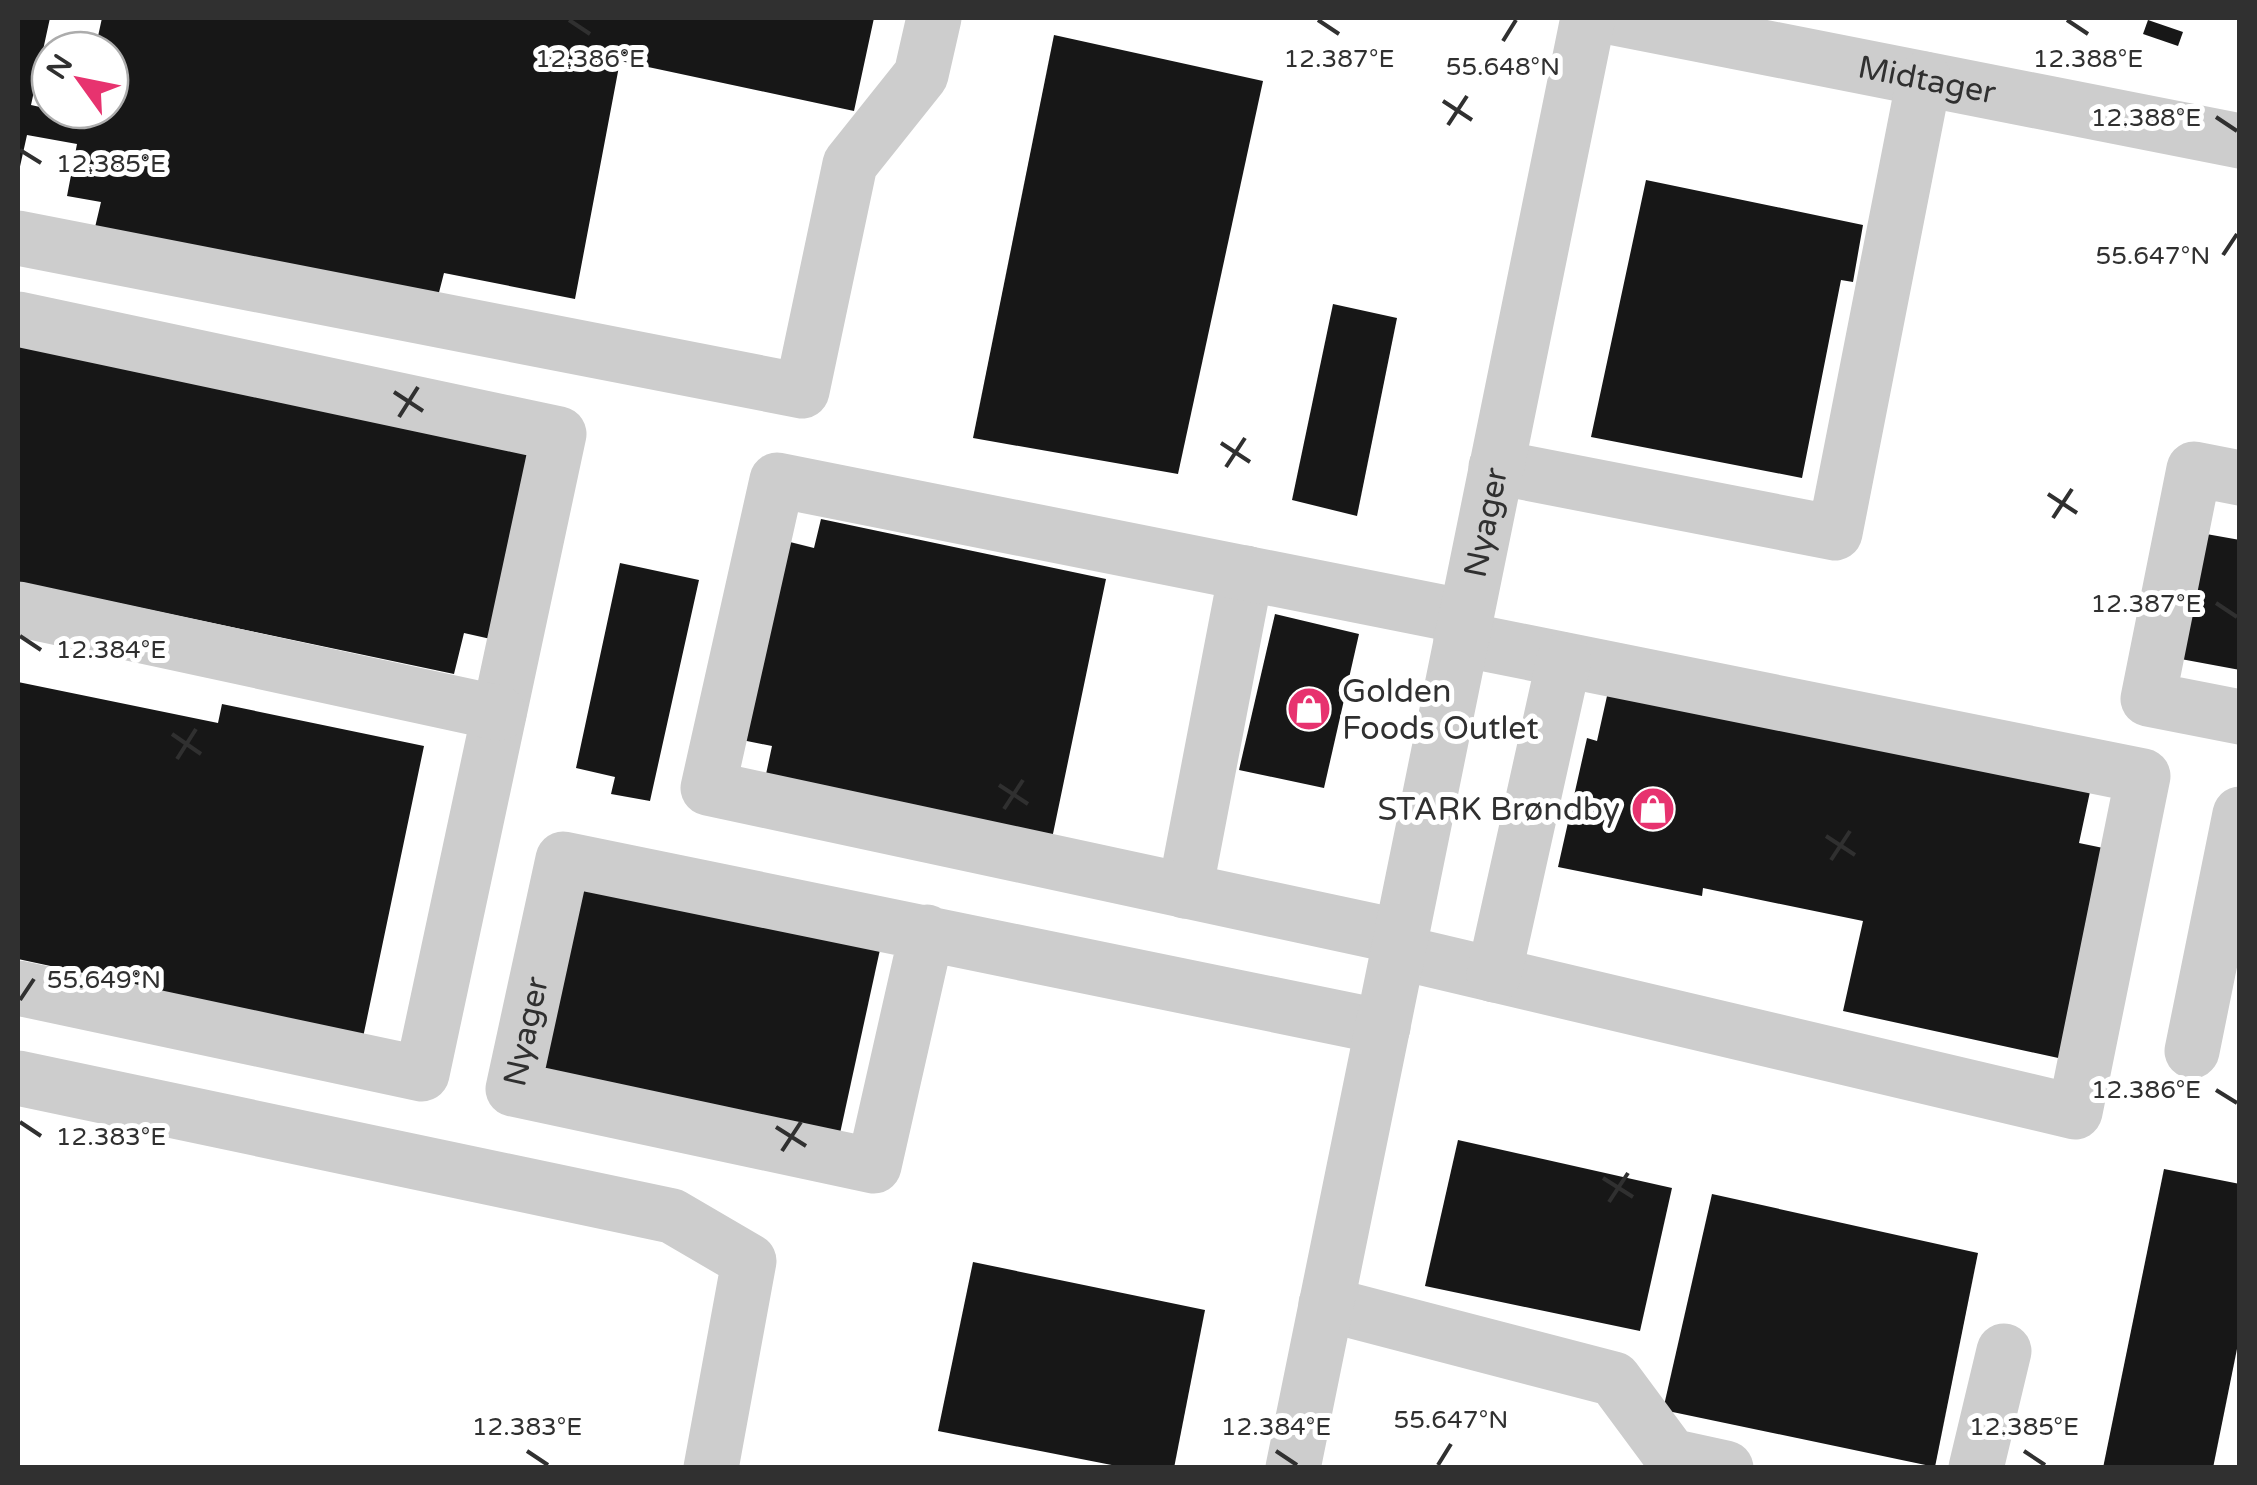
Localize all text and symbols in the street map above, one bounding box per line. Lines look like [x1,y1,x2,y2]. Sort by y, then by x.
north arrow [30,30,130,130]
text: 12.386°E [535,44,645,74]
text: 12.387°E [1284,44,1394,74]
text: 12.388°E [2033,44,2143,74]
text: N [39,48,80,86]
street label: Midtager [1855,48,2000,113]
text: 55.648°N [1446,52,1560,82]
text: 12.388°E [2091,103,2201,133]
text: 12.385°E [56,149,166,179]
text: 55.647°N [2096,241,2210,271]
street label: Nyager [1457,464,1516,581]
text: 12.387°E [2091,589,2201,619]
text: 12.384°E [56,635,166,665]
place label: Golden Foods Outlet [1342,673,1539,748]
shop icon: Golden Foods Outlet [1286,686,1332,732]
shop icon: STARK Brøndby [1630,786,1676,832]
place label: STARK Brøndby [1378,791,1620,829]
text: 55.649°N [47,965,161,995]
street label: Nyager [496,973,557,1090]
text: 12.386°E [2091,1075,2201,1105]
text: 12.383°E [56,1122,166,1152]
text: 55.647°N [1394,1405,1508,1435]
text: 12.383°E [472,1412,582,1442]
text: 12.384°E [1221,1412,1331,1442]
text: 12.385°E [1969,1412,2079,1442]

